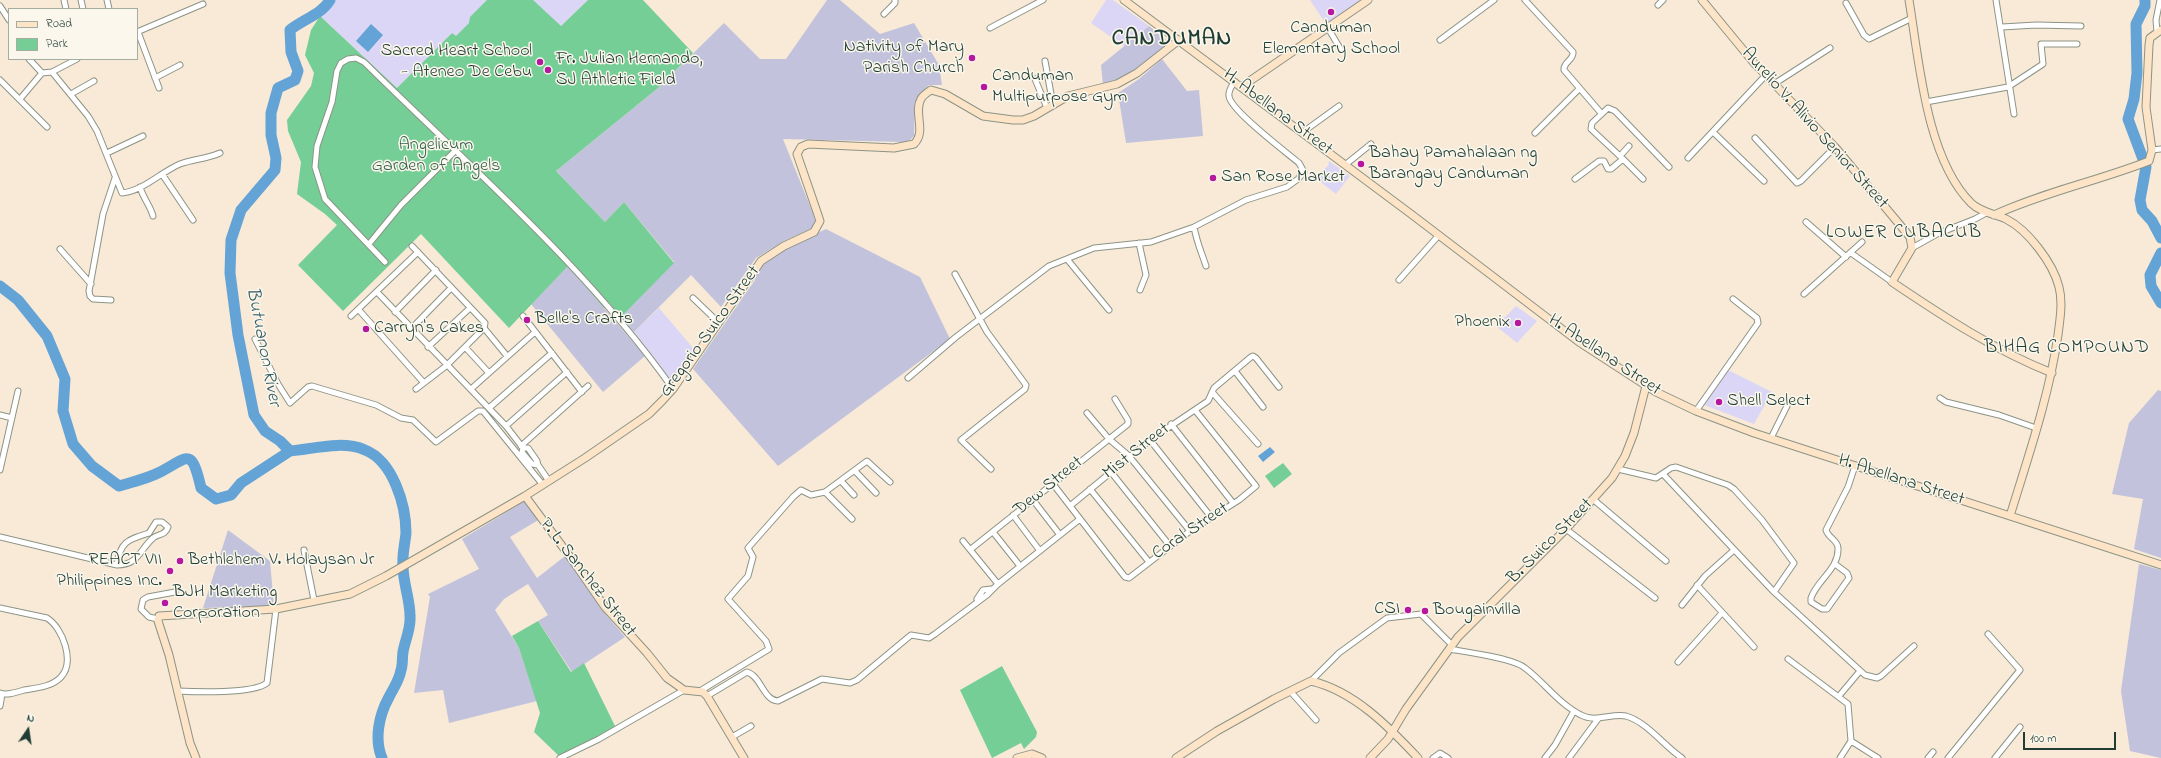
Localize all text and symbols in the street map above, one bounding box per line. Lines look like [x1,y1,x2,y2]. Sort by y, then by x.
marker: Canduman Elementary School [1326,7,1336,17]
legend [8,8,138,60]
text: Road [46,15,72,33]
place label: Canduman Elementary School [1262,18,1400,60]
district label: CANDUMAN [1112,27,1232,53]
text: Park [46,35,68,53]
place label: Nativity of Mary Parish Church [844,37,964,80]
place label: Sacred Heart School - Ateneo De Cebu [381,41,532,84]
street label: Aurelio V. Alivio Senior Street [1736,44,1892,214]
place label: Fr. Julian Hernando, SJ Athletic Field [556,49,703,92]
marker: Nativity of Mary Parish Church [967,53,977,63]
marker: Sacred Heart School - Ateneo De Cebu [535,57,545,67]
marker: Fr. Julian Hernando, SJ Athletic Field [543,65,553,75]
street label: H. Abellana Street [1218,65,1336,161]
place label: Canduman Multipurpose Gym [992,66,1127,108]
marker: Canduman Multipurpose Gym [979,82,989,92]
park label: Angelicum Garden of Angels [372,135,500,178]
place label: Bahay Pamahalaan ng Barangay Canduman [1369,143,1537,186]
marker: Bahay Pamahalaan ng Barangay Canduman [1356,159,1366,169]
place label: San Rose Market [1221,167,1345,189]
marker: San Rose Market [1208,173,1218,183]
district label: LOWER CUBACUB [1826,223,1982,245]
street label: Gregorio Suico Street [656,262,766,402]
water label: Butuanon River [239,286,285,408]
place label: Belle's Crafts [535,309,633,331]
street label: H. Abellana Street [1543,310,1665,402]
place label: Phoenix [1455,312,1510,334]
marker: Belle's Crafts [522,315,532,325]
place label: Carryn's Cakes [374,318,484,340]
marker: Phoenix [1513,318,1523,328]
marker: Carryn's Cakes [361,324,371,334]
district label: BIHAG COMPOUND [1984,338,2150,360]
place label: Shell Select [1727,391,1810,413]
marker: Shell Select [1714,397,1724,407]
street label: Mist Street [1099,419,1175,485]
street label: H. Abellana Street [1835,450,1967,512]
street label: Dew Street [1010,453,1088,521]
street label: B. Suico Street [1504,495,1598,589]
street label: Coral Street [1149,499,1233,565]
street label: P. L. Sanchez Street [534,514,640,642]
place label: REACT VII Philippines Inc. [56,550,162,592]
place label: Bethlehem V. Holaysan Jr [188,550,374,572]
marker: Bethlehem V. Holaysan Jr [175,556,185,566]
marker: REACT VII Philippines Inc. [165,566,175,576]
place label: BJH Marketing Corporation [173,582,277,624]
marker: BJH Marketing Corporation [160,598,170,608]
place label: CSI [1374,599,1400,621]
place label: Bougainvilla [1433,600,1521,622]
marker: CSI [1403,605,1413,615]
marker: Bougainvilla [1420,606,1430,616]
north arrow [8,710,48,750]
text: N [25,710,36,727]
scale bar [2025,724,2118,750]
text: 100 m [2030,730,2057,748]

